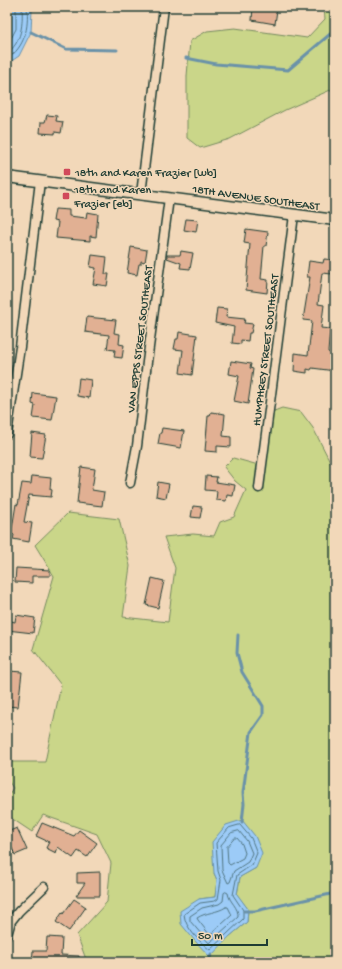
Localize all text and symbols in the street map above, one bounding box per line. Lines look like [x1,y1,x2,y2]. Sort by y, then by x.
marker: 18th and Karen Frazier [wb] [62,167,72,177]
place label: 18th and Karen Frazier [wb] [74,167,217,181]
street label: 18TH AVENUE SOUTHEAST [190,183,321,215]
place label: 18th and Karen Frazier [eb] [73,184,152,212]
marker: 18th and Karen Frazier [eb] [61,191,71,201]
street label: VAN EPPS STREET SOUTHEAST [125,263,157,415]
street label: HUMPHREY STREET SOUTHEAST [251,272,283,427]
scale bar [192,921,267,947]
text: 50 m [198,930,223,944]

